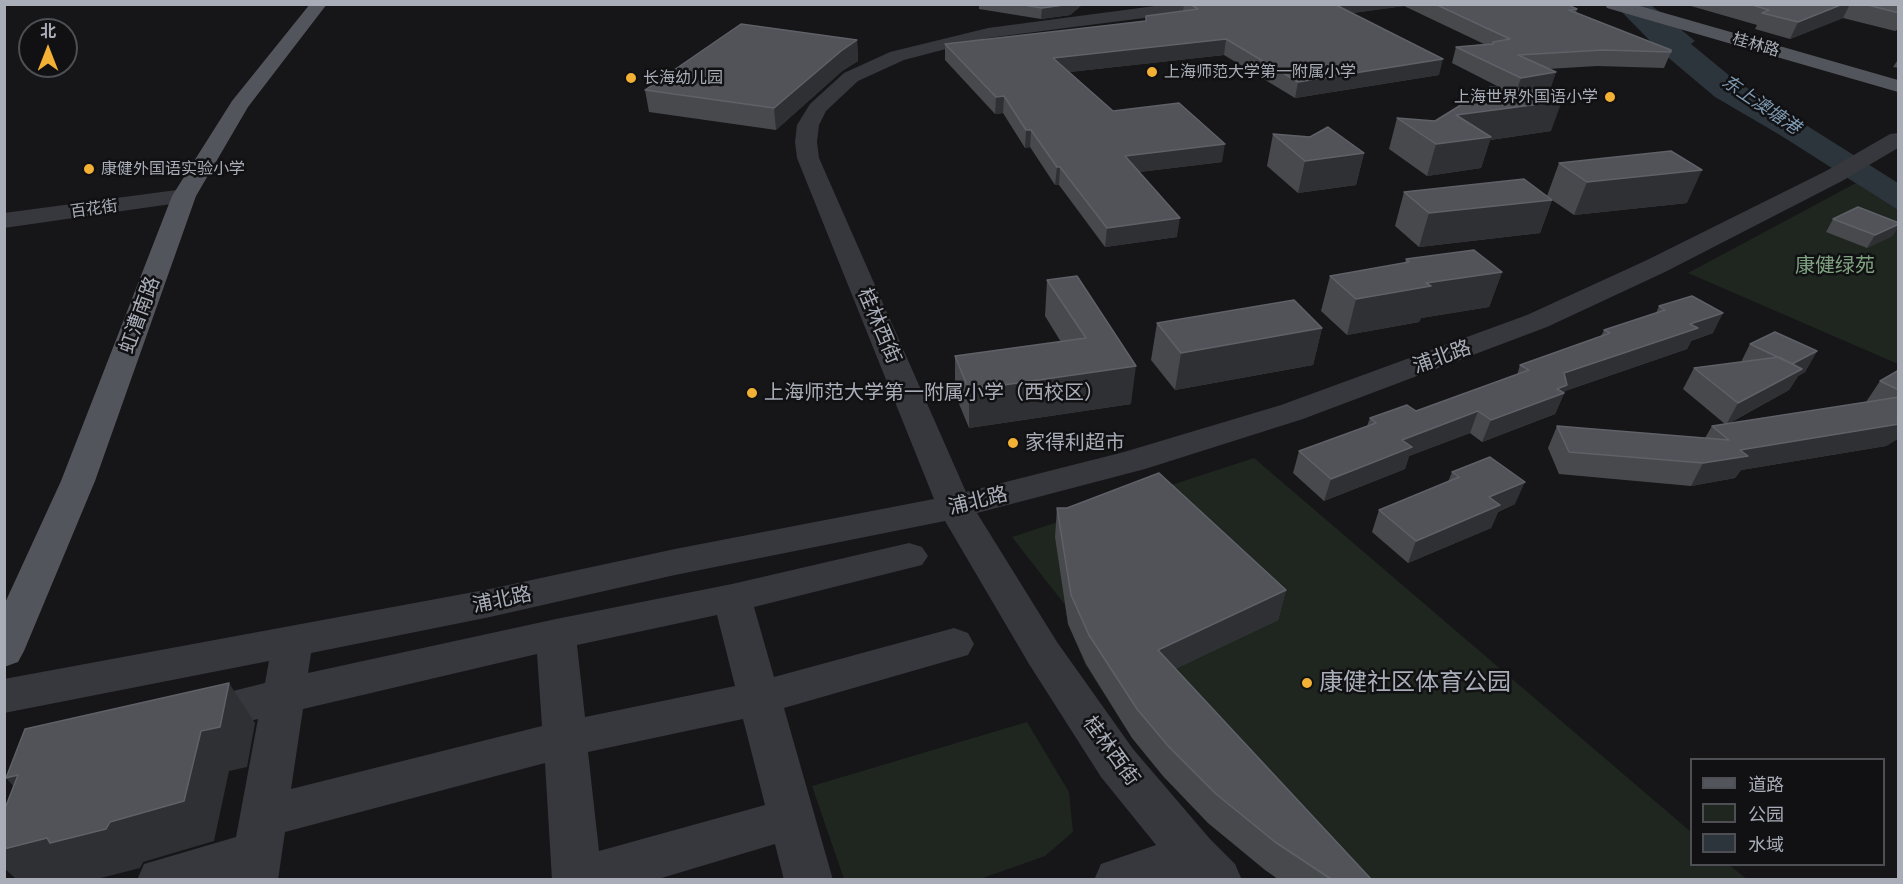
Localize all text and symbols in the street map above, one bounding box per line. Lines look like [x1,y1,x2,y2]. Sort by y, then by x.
north arrow [18,18,78,78]
text: 北 [40,22,56,41]
street label: 桂林路 [1730,29,1782,61]
place label: 上海师范大学第一附属小学 [1164,62,1356,82]
marker: 上海师范大学第一附属小学 [1145,65,1159,79]
place label: 长海幼儿园 [643,68,723,88]
marker: 长海幼儿园 [624,71,638,85]
water label: 东上澳塘港 [1718,71,1804,139]
place label: 上海世界外国语小学 [1454,87,1598,107]
marker: 上海世界外国语小学 [1603,90,1617,104]
place label: 康健外国语实验小学 [101,159,245,179]
marker: 康健外国语实验小学 [82,162,96,176]
street label: 百花街 [69,196,119,222]
park label: 康健绿苑 [1795,254,1875,278]
street label: 虹漕南路 [115,273,165,357]
street label: 桂林西街 [852,284,906,368]
street label: 浦北路 [1410,335,1474,379]
place label: 上海师范大学第一附属小学（西校区） [764,381,1104,405]
marker: 上海师范大学第一附属小学（西校区） [745,386,759,400]
place label: 家得利超市 [1025,431,1125,455]
marker: 家得利超市 [1006,436,1020,450]
street label: 浦北路 [946,482,1010,520]
street label: 浦北路 [470,582,534,618]
place label: 康健社区体育公园 [1319,669,1511,697]
marker: 康健社区体育公园 [1300,676,1314,690]
street label: 桂林西街 [1078,712,1144,790]
legend [1690,758,1885,866]
text: 道路 [1748,774,1784,795]
text: 公园 [1748,804,1784,825]
text: 水域 [1748,834,1784,855]

